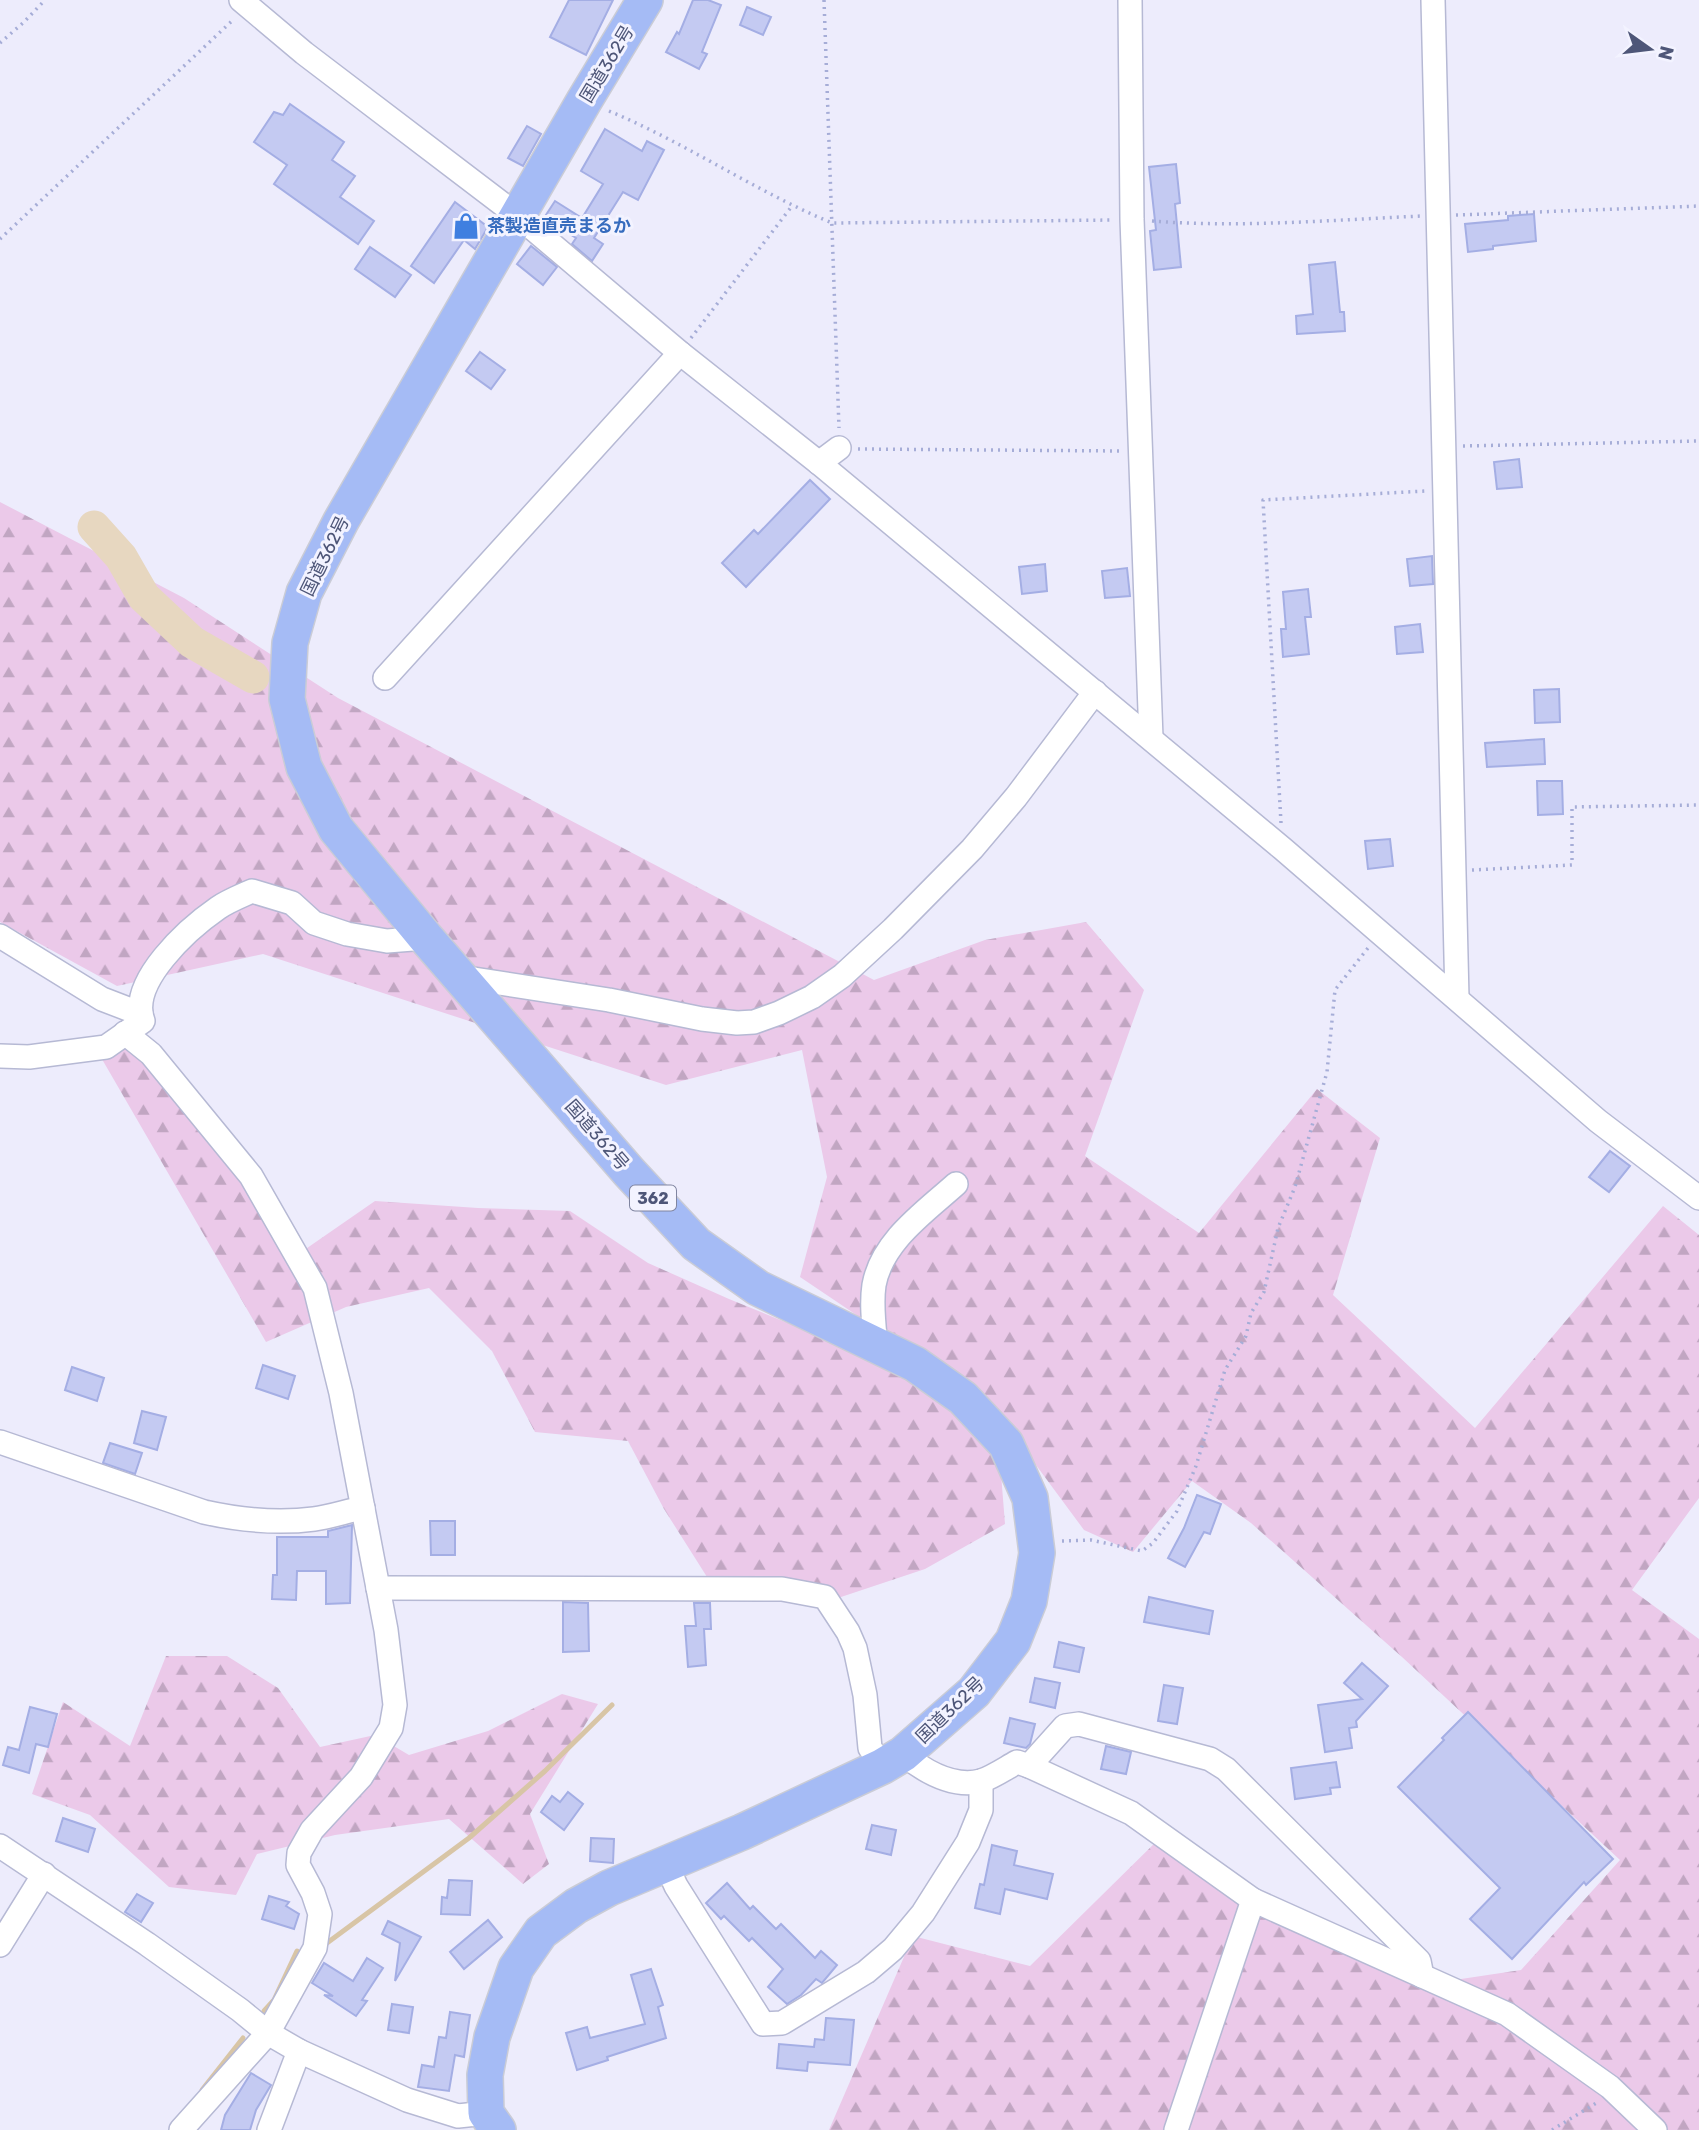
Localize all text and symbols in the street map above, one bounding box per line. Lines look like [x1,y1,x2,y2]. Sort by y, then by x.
north arrow [1615,14,1685,84]
street label: 国道362号 [575,21,639,107]
text: N [1653,44,1679,62]
shop icon: 茶製造直売まるか [451,211,481,241]
place label: 茶製造直売まるか [487,215,631,237]
street label: 国道362号 [296,512,354,600]
street label: 国道362号 [560,1095,634,1175]
road number: 362 [630,1186,676,1210]
street label: 国道362号 [911,1672,989,1748]

